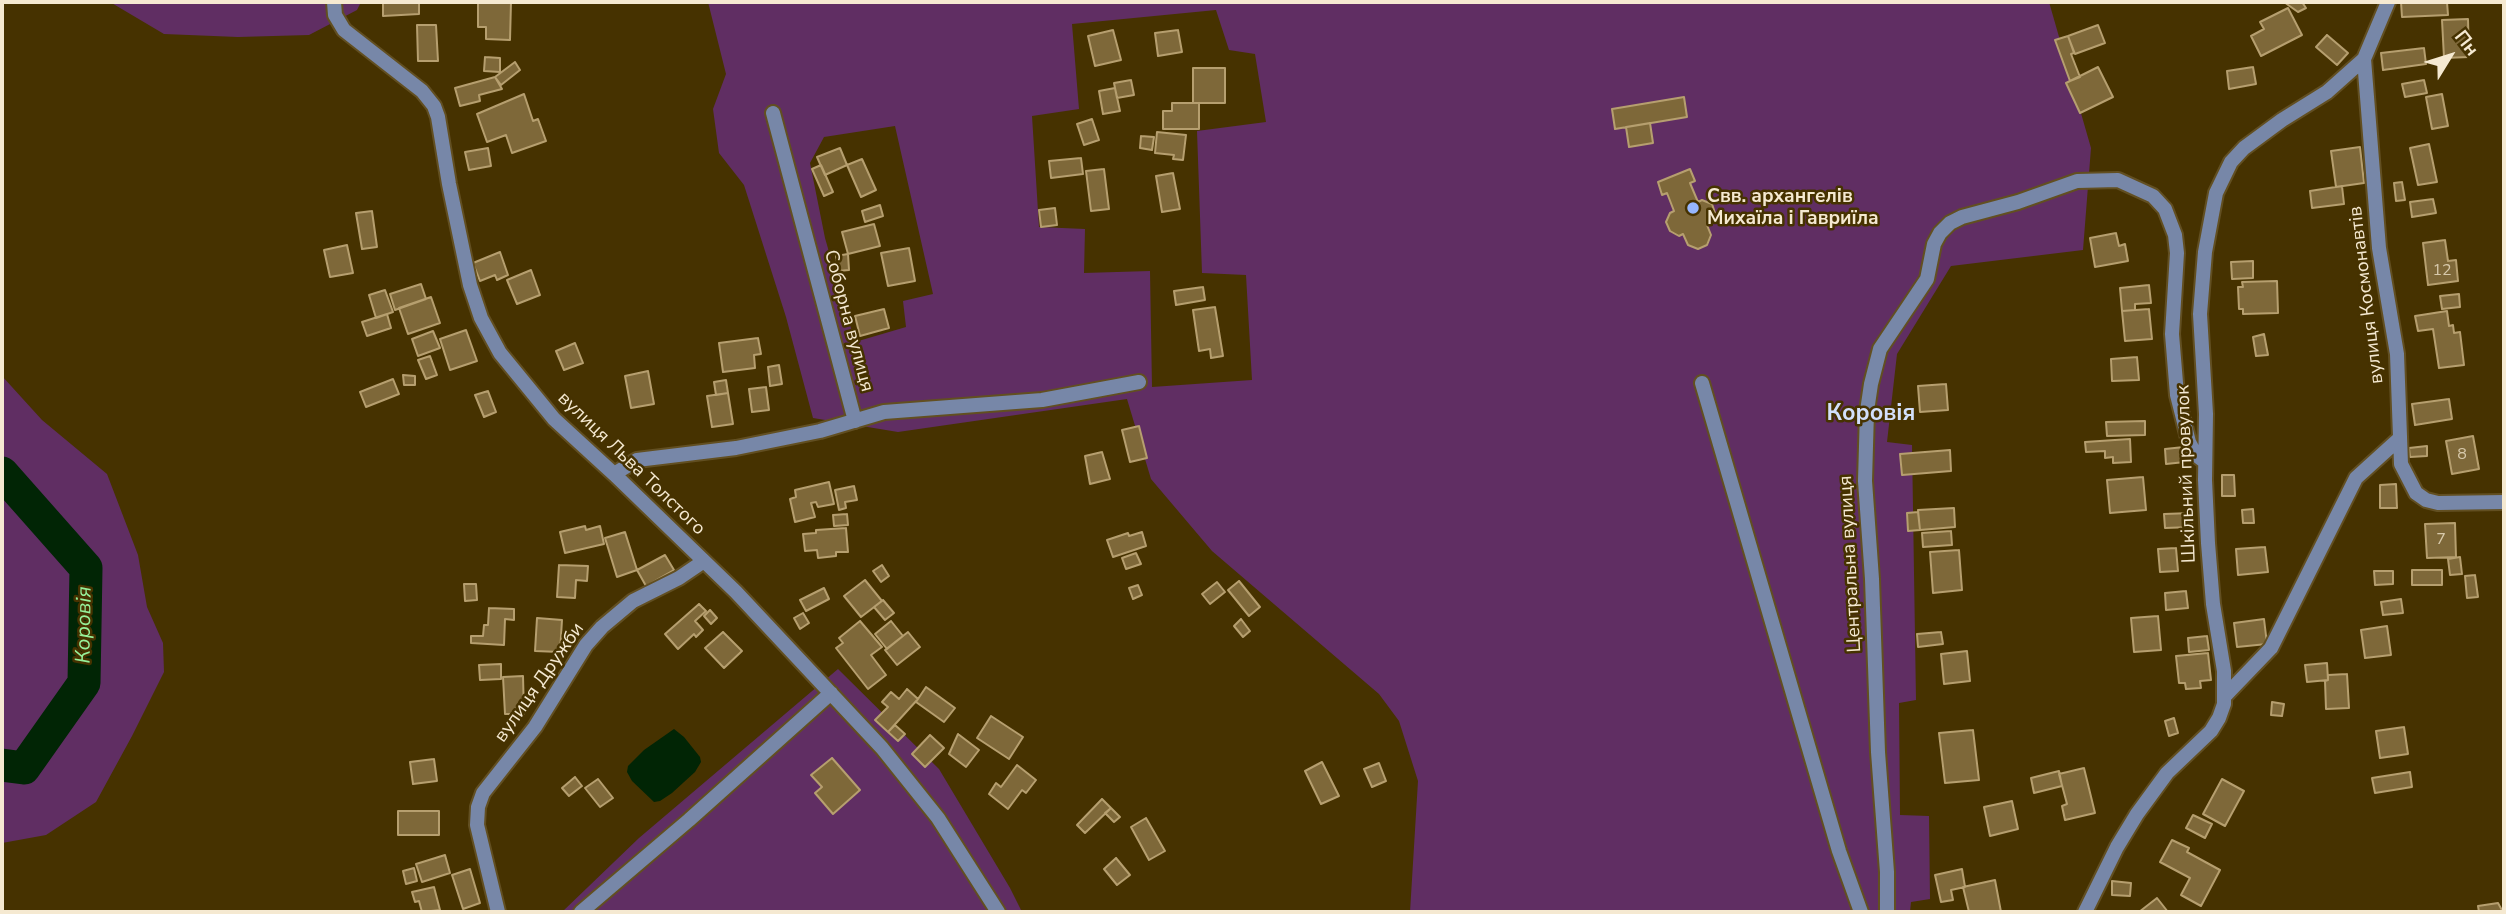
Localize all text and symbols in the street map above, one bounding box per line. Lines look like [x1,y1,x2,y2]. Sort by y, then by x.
north arrow [2415,21,2485,91]
text: Пн [2448,25,2485,61]
place label: Свв. архангелів Михаїла і Гавриїла [1707,186,1879,230]
marker: Свв. архангелів Михаїла і Гавриїла [1685,200,1701,216]
street label: вулиця Космонавтів [2345,205,2389,385]
street label: Соборна вулиця [818,248,878,394]
house number: 12 [2432,261,2452,281]
street label: Шкільний провулок [2172,384,2202,564]
street label: вулиця Льва Толстого [552,387,710,541]
district label: Коровія [1827,400,1915,428]
house number: 8 [2457,445,2467,465]
street label: Центральна вулиця [1835,475,1867,653]
house number: 7 [2436,530,2446,550]
water label: Коровія [72,586,98,664]
street label: вулиця Дружби [490,619,590,747]

